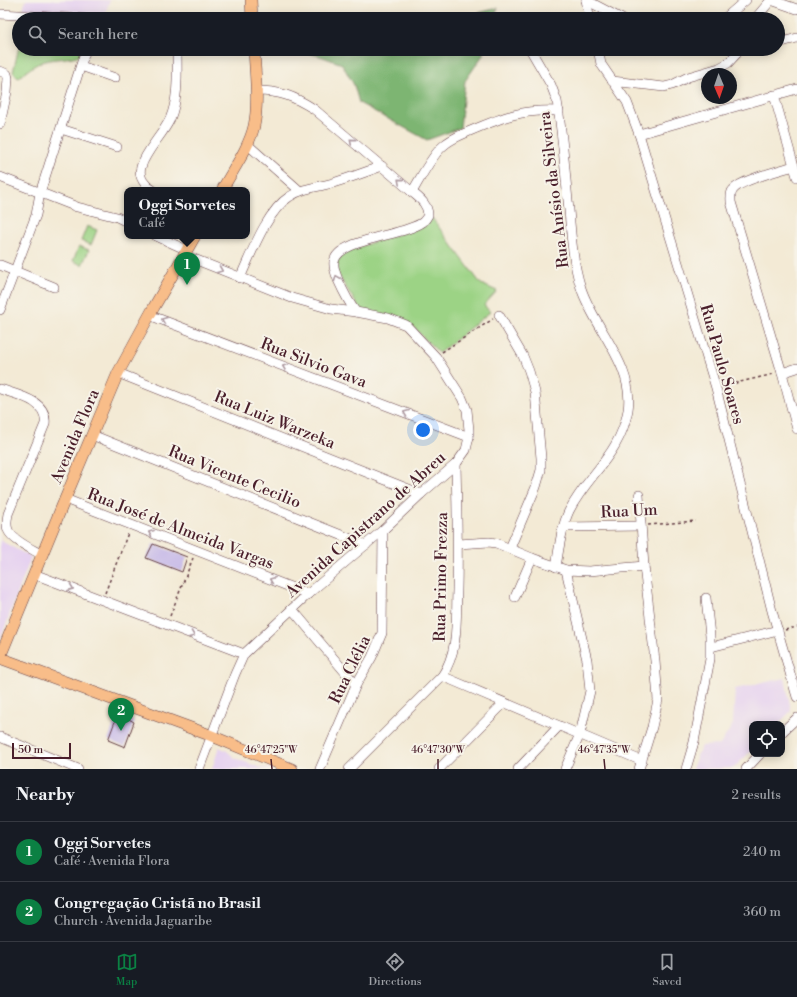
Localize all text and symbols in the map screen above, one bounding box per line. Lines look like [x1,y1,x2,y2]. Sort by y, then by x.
search box [12,12,785,56]
icon: search [26,23,48,45]
text: Search here [58,25,138,44]
north arrow [701,68,737,104]
street label: Rua Anísio da Silveira [534,109,574,269]
one-way arrow [350,139,357,146]
one-way arrow [397,179,405,186]
popup [124,187,250,239]
text: Oggi Sorvetes [138,196,236,215]
text: Café [138,215,165,231]
pin: 1 [174,252,200,285]
one-way arrow [217,265,224,273]
one-way arrow [334,274,342,281]
street label: Rua Paulo Soares [695,302,749,427]
one-way arrow [160,317,167,325]
street label: Rua Silvio Gava [258,333,370,393]
one-way arrow [281,363,288,371]
street label: Avenida Flora [46,385,104,487]
street label: Rua Luiz Warzeka [211,387,339,454]
one-way arrow [403,410,410,418]
your location [413,420,433,440]
street label: Rua Vicente Cecilio [165,441,304,513]
street label: Avenida Capistrano de Abreu [281,447,450,603]
street label: Rua José de Almeida Vargas [85,484,277,574]
street label: Rua Um [600,500,658,522]
street label: Rua Primo Frezza [430,511,452,642]
one-way arrow [147,529,154,537]
one-way arrow [268,577,275,585]
one-way arrow [67,584,74,592]
one-way arrow [189,630,196,638]
street label: Rua Clélia [325,631,375,707]
pin: 2 [108,698,134,731]
map controls [749,721,785,757]
button: locate [749,721,785,757]
scale bar [12,741,71,760]
text: 50 m [18,743,43,757]
text: 46°47'25"W [245,744,298,756]
text: 46°47'30"W [411,744,466,756]
text: 46°47'35"W [578,744,631,756]
text: Nearby [16,784,75,806]
text: 2 results [732,787,781,803]
text: Oggi Sorvetes [54,834,151,853]
text: 1 [26,844,32,860]
text: 240 m [743,844,781,860]
text: Café · Avenida Flora [54,853,170,869]
text: Congregação Cristã no Brasil [54,894,261,913]
text: 2 [25,904,33,920]
text: 360 m [743,904,781,920]
text: Church · Avenida Jaguaribe [54,913,212,929]
tab: Map [116,951,138,989]
tab: Directions [369,951,422,989]
tab: Saved [653,951,681,989]

